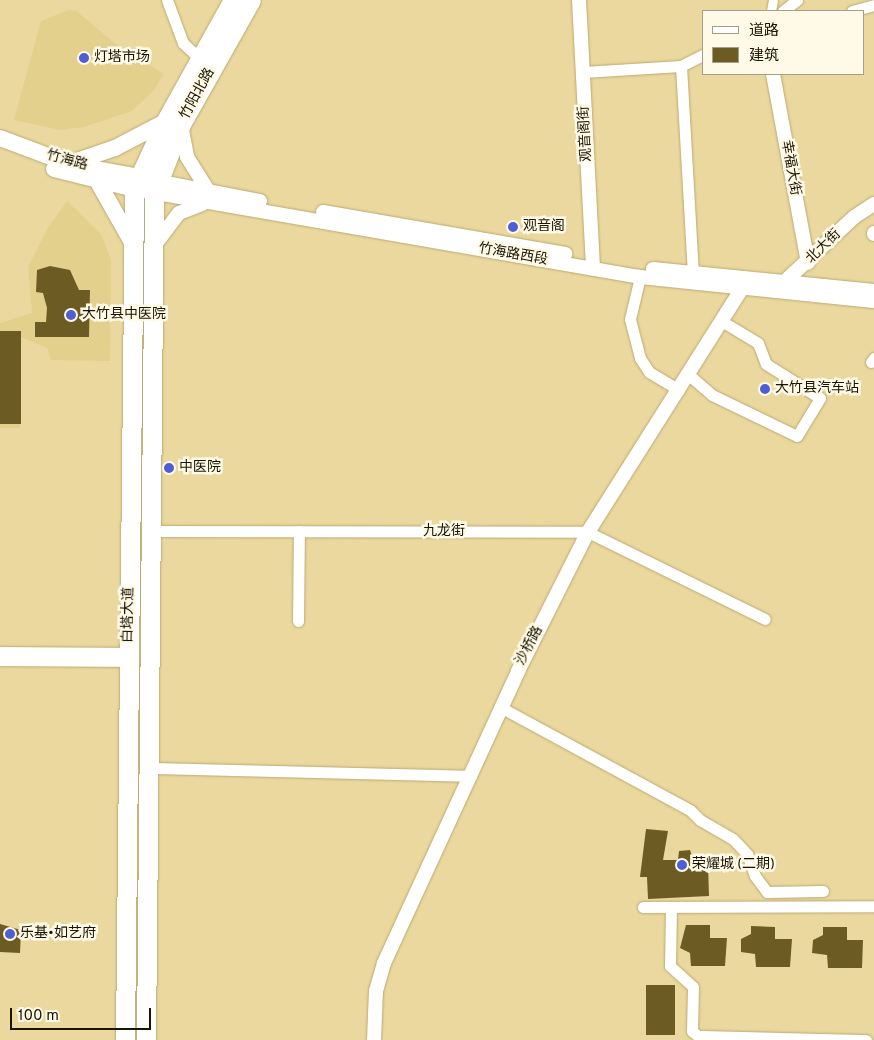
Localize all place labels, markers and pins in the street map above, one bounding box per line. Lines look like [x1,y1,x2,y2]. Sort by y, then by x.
place label: 灯塔市场 [94,50,150,66]
marker: 灯塔市场 [78,52,90,64]
place label: 观音阁 [523,219,565,235]
marker: 观音阁 [507,221,519,233]
place label: 大竹县中医院 [82,307,166,323]
marker: 大竹县中医院 [64,308,78,322]
place label: 大竹县汽车站 [775,381,859,397]
marker: 大竹县汽车站 [759,383,771,395]
place label: 中医院 [179,460,221,476]
marker: 中医院 [163,462,175,474]
place label: 荣耀城 (二期) [692,857,775,873]
marker: 荣耀城 (二期) [676,859,688,871]
place label: 乐基•如艺府 [20,926,96,942]
marker: 乐基•如艺府 [4,928,16,940]

